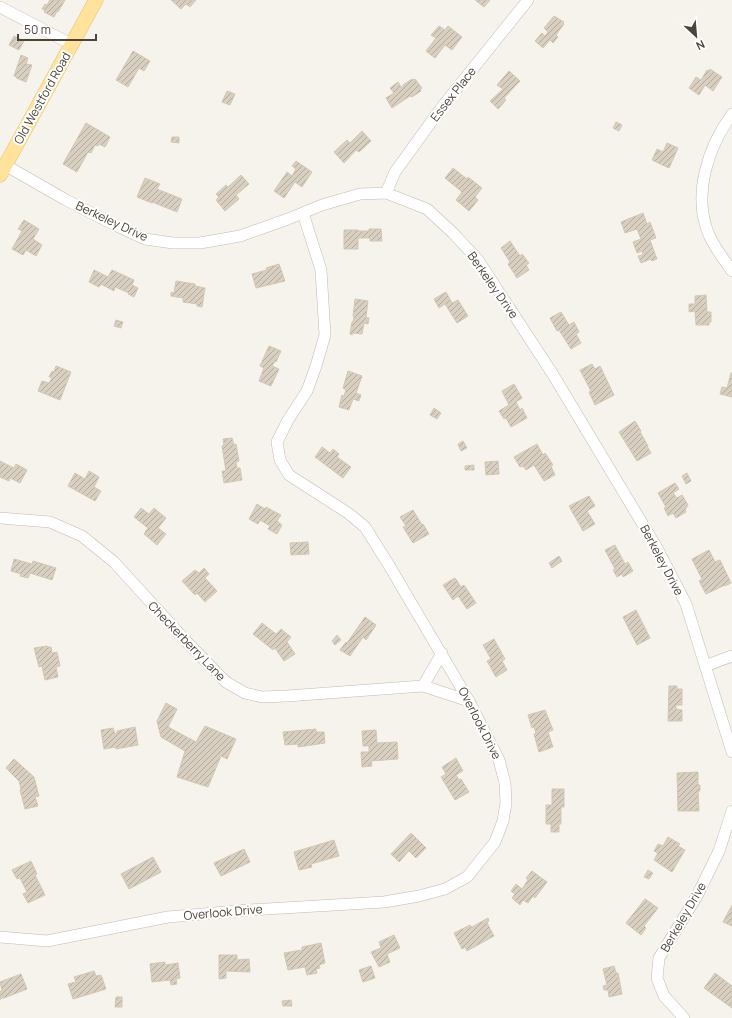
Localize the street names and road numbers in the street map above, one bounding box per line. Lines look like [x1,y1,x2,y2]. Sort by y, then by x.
street label: Old Westford Road [10,49,74,147]
street label: Essex Place [426,63,480,125]
street label: Berkeley Drive [73,197,151,245]
street label: Berkeley Drive [464,248,522,322]
street label: Berkeley Drive [636,522,688,598]
street label: Checkerberry Lane [144,597,230,685]
street label: Overlook Drive [454,684,506,762]
street label: Berkeley Drive [656,879,710,955]
street label: Overlook Drive [183,900,263,924]

